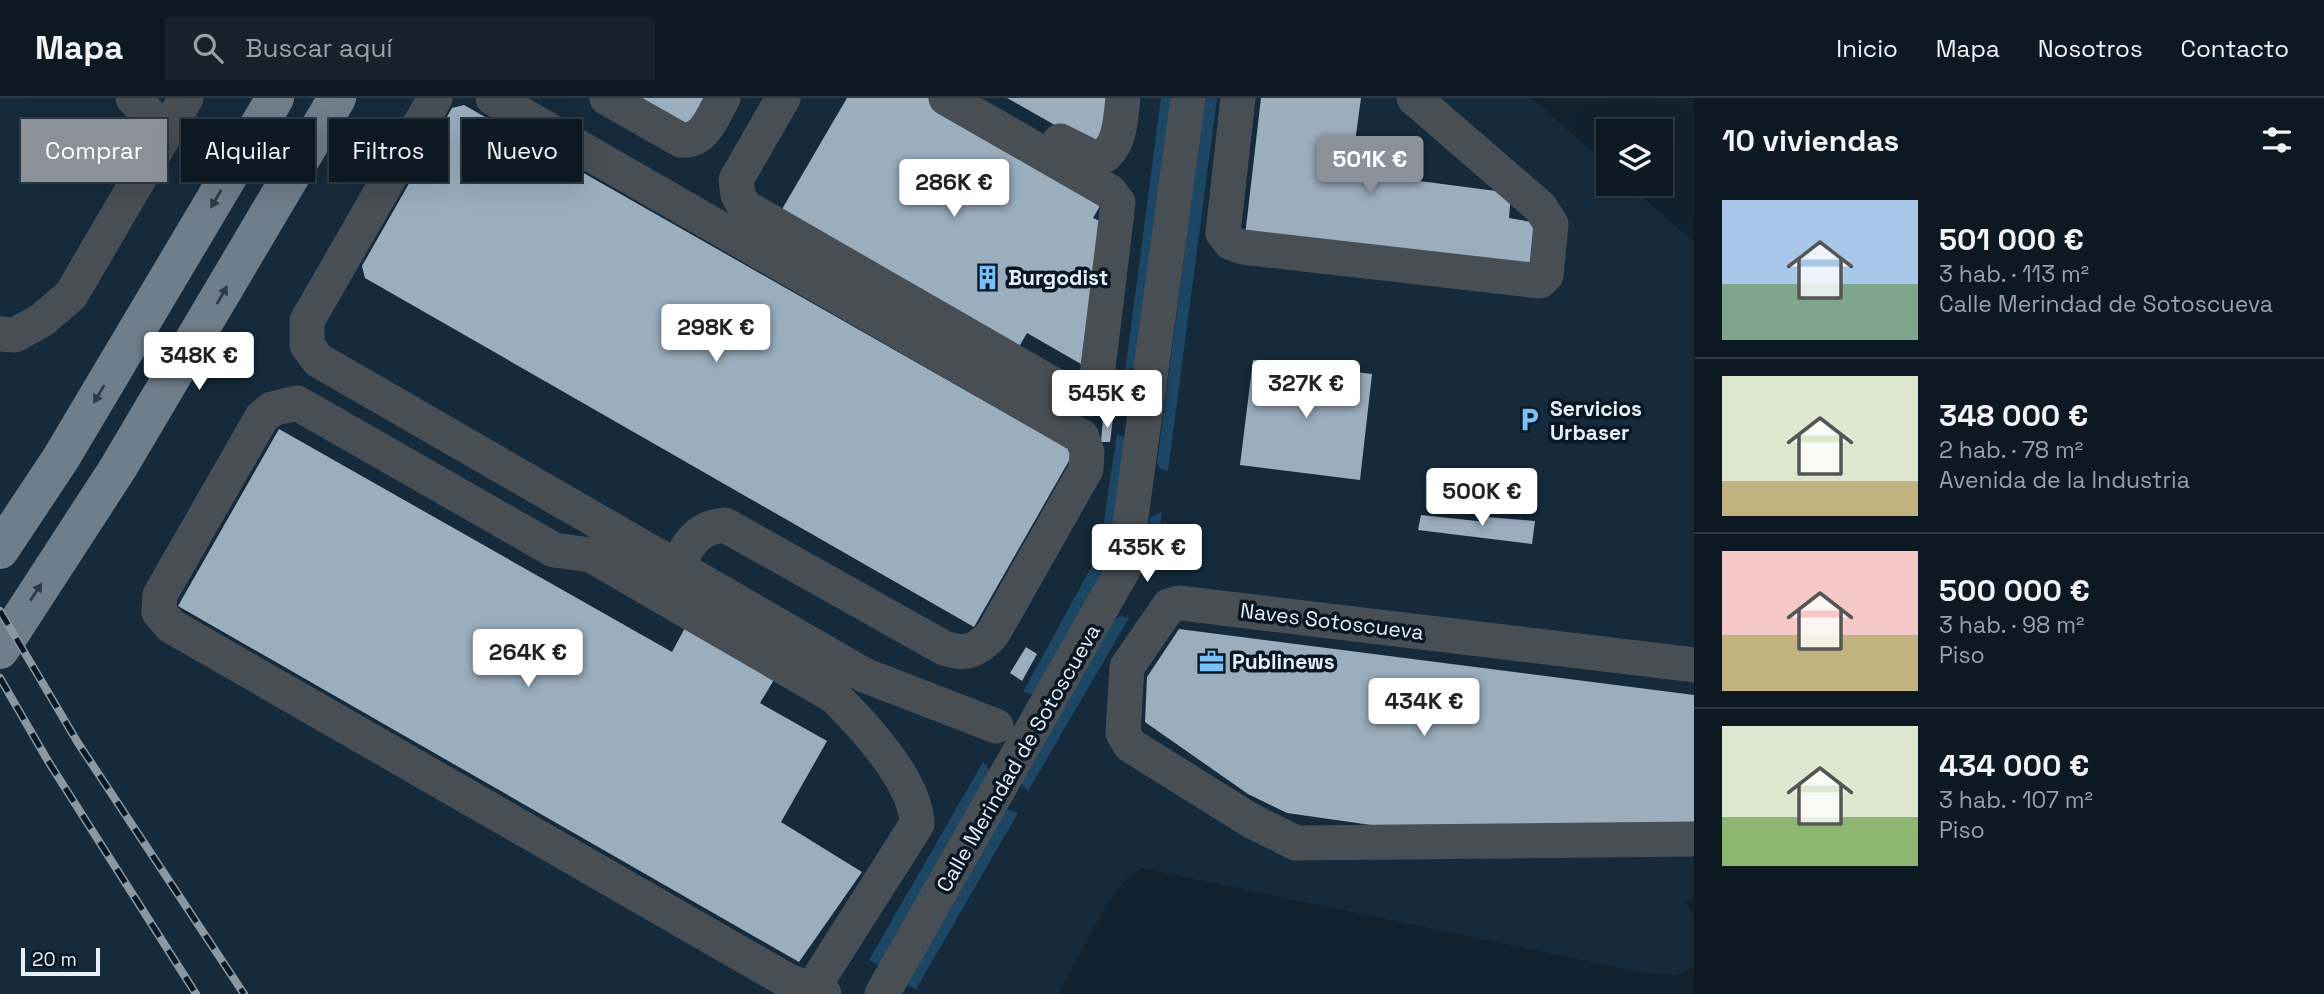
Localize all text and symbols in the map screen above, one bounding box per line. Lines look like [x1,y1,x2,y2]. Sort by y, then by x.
search box [165,17,655,80]
text: Mapa [35,27,123,69]
icon: search [189,29,227,67]
text: Buscar aquí [245,31,393,65]
text: Inicio [1836,33,1898,64]
text: Mapa [1936,33,2000,64]
text: Nosotros [2038,33,2143,64]
text: Contacto [2181,33,2289,64]
chip: Comprar [21,119,167,182]
chip: Alquilar [181,119,315,182]
chip: Filtros [329,119,448,182]
chip: Nuevo [462,119,582,182]
map controls [1596,119,1673,196]
button: layers [1596,119,1673,196]
text: 10 viviendas [1722,121,1899,160]
icon: filters [2258,121,2296,159]
pin: 501K € [1313,136,1427,196]
text: 501K € [1333,144,1407,174]
pin: 286K € [897,159,1011,219]
text: 286K € [915,167,993,197]
one-way arrow [210,190,222,209]
text: 501 000 € [1939,220,2084,259]
icon: home [1778,228,1862,312]
text: 3 hab. · 113 m² [1939,259,2089,289]
building icon: Burgodist [974,263,1002,291]
place label: Burgodist [1008,264,1108,291]
one-way arrow [215,286,228,305]
text: Calle Merindad de Sotoscueva [1939,289,2273,319]
pin: 298K € [659,304,773,364]
text: 298K € [677,312,755,342]
pin: 348K € [142,332,256,392]
text: 348K € [160,340,238,370]
pin: 327K € [1249,360,1363,420]
text: 327K € [1268,368,1344,398]
pin: 545K € [1050,370,1164,430]
text: 545K € [1068,378,1146,408]
one-way arrow [93,385,106,404]
place label: Servicios Urbaser [1550,395,1642,446]
text: 348 000 € [1939,396,2088,435]
icon: home [1778,404,1862,488]
parking icon: Servicios Urbaser [1516,406,1544,434]
text: 2 hab. · 78 m² [1939,435,2083,465]
text: Avenida de la Industria [1939,465,2190,495]
pin: 500K € [1425,468,1539,528]
text: 500K € [1442,476,1522,506]
pin: 435K € [1090,524,1204,584]
text: 435K € [1108,532,1186,562]
text: 500 000 € [1939,571,2090,610]
icon: home [1778,579,1862,663]
one-way arrow [30,582,43,602]
street label: Naves Sotoscueva [1239,596,1425,646]
text: 3 hab. · 98 m² [1939,610,2084,640]
street label: Calle Merindad de Sotoscueva [930,619,1106,897]
pin: 264K € [471,630,585,689]
text: 264K € [489,637,567,667]
text: Piso [1939,640,1985,670]
office icon: Publinews [1198,647,1226,675]
place label: Publinews [1232,648,1335,675]
pin: 434K € [1367,678,1481,738]
text: 434K € [1384,686,1464,716]
text: 434 000 € [1939,746,2089,785]
icon: home [1778,754,1862,838]
text: 3 hab. · 107 m² [1939,785,2093,815]
text: Piso [1939,815,1985,845]
scale bar [21,945,100,977]
text: 20 m [32,947,77,972]

